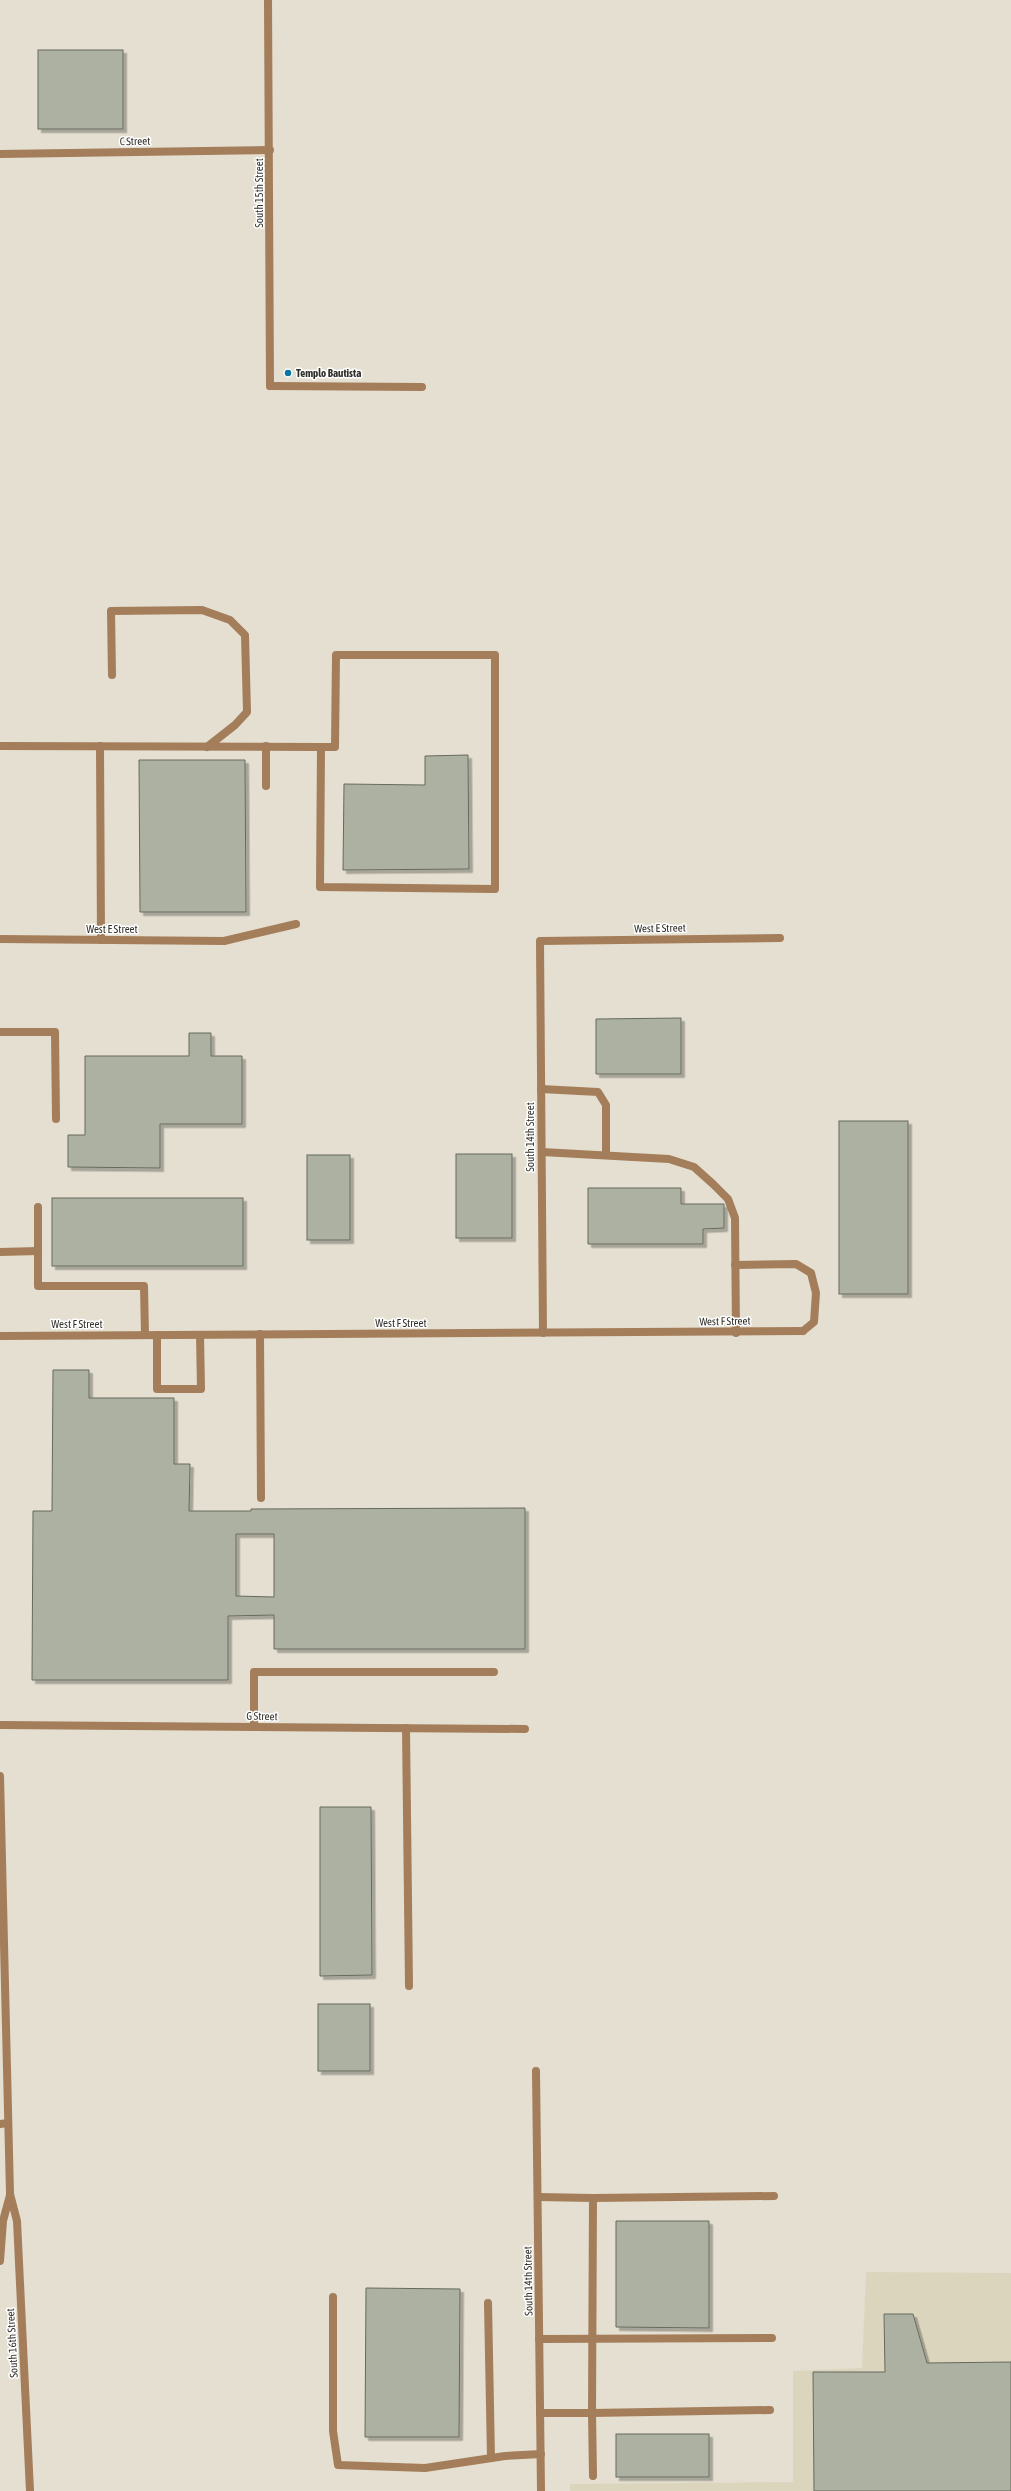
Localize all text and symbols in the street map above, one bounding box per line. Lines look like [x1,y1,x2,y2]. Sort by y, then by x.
street label: C Street [120,135,150,147]
street label: South 15th Street [253,158,265,228]
place label: Templo Bautista [296,367,361,379]
marker: Templo Bautista [283,368,293,378]
street label: West E Street [634,922,686,934]
street label: West E Street [86,923,138,935]
street label: South 14th Street [524,1102,536,1172]
street label: West F Street [699,1315,751,1327]
street label: West F Street [375,1317,427,1329]
street label: West F Street [51,1318,103,1330]
street label: G Street [246,1710,278,1722]
street label: South 14th Street [521,2246,535,2316]
street label: South 16th Street [4,2308,20,2378]

